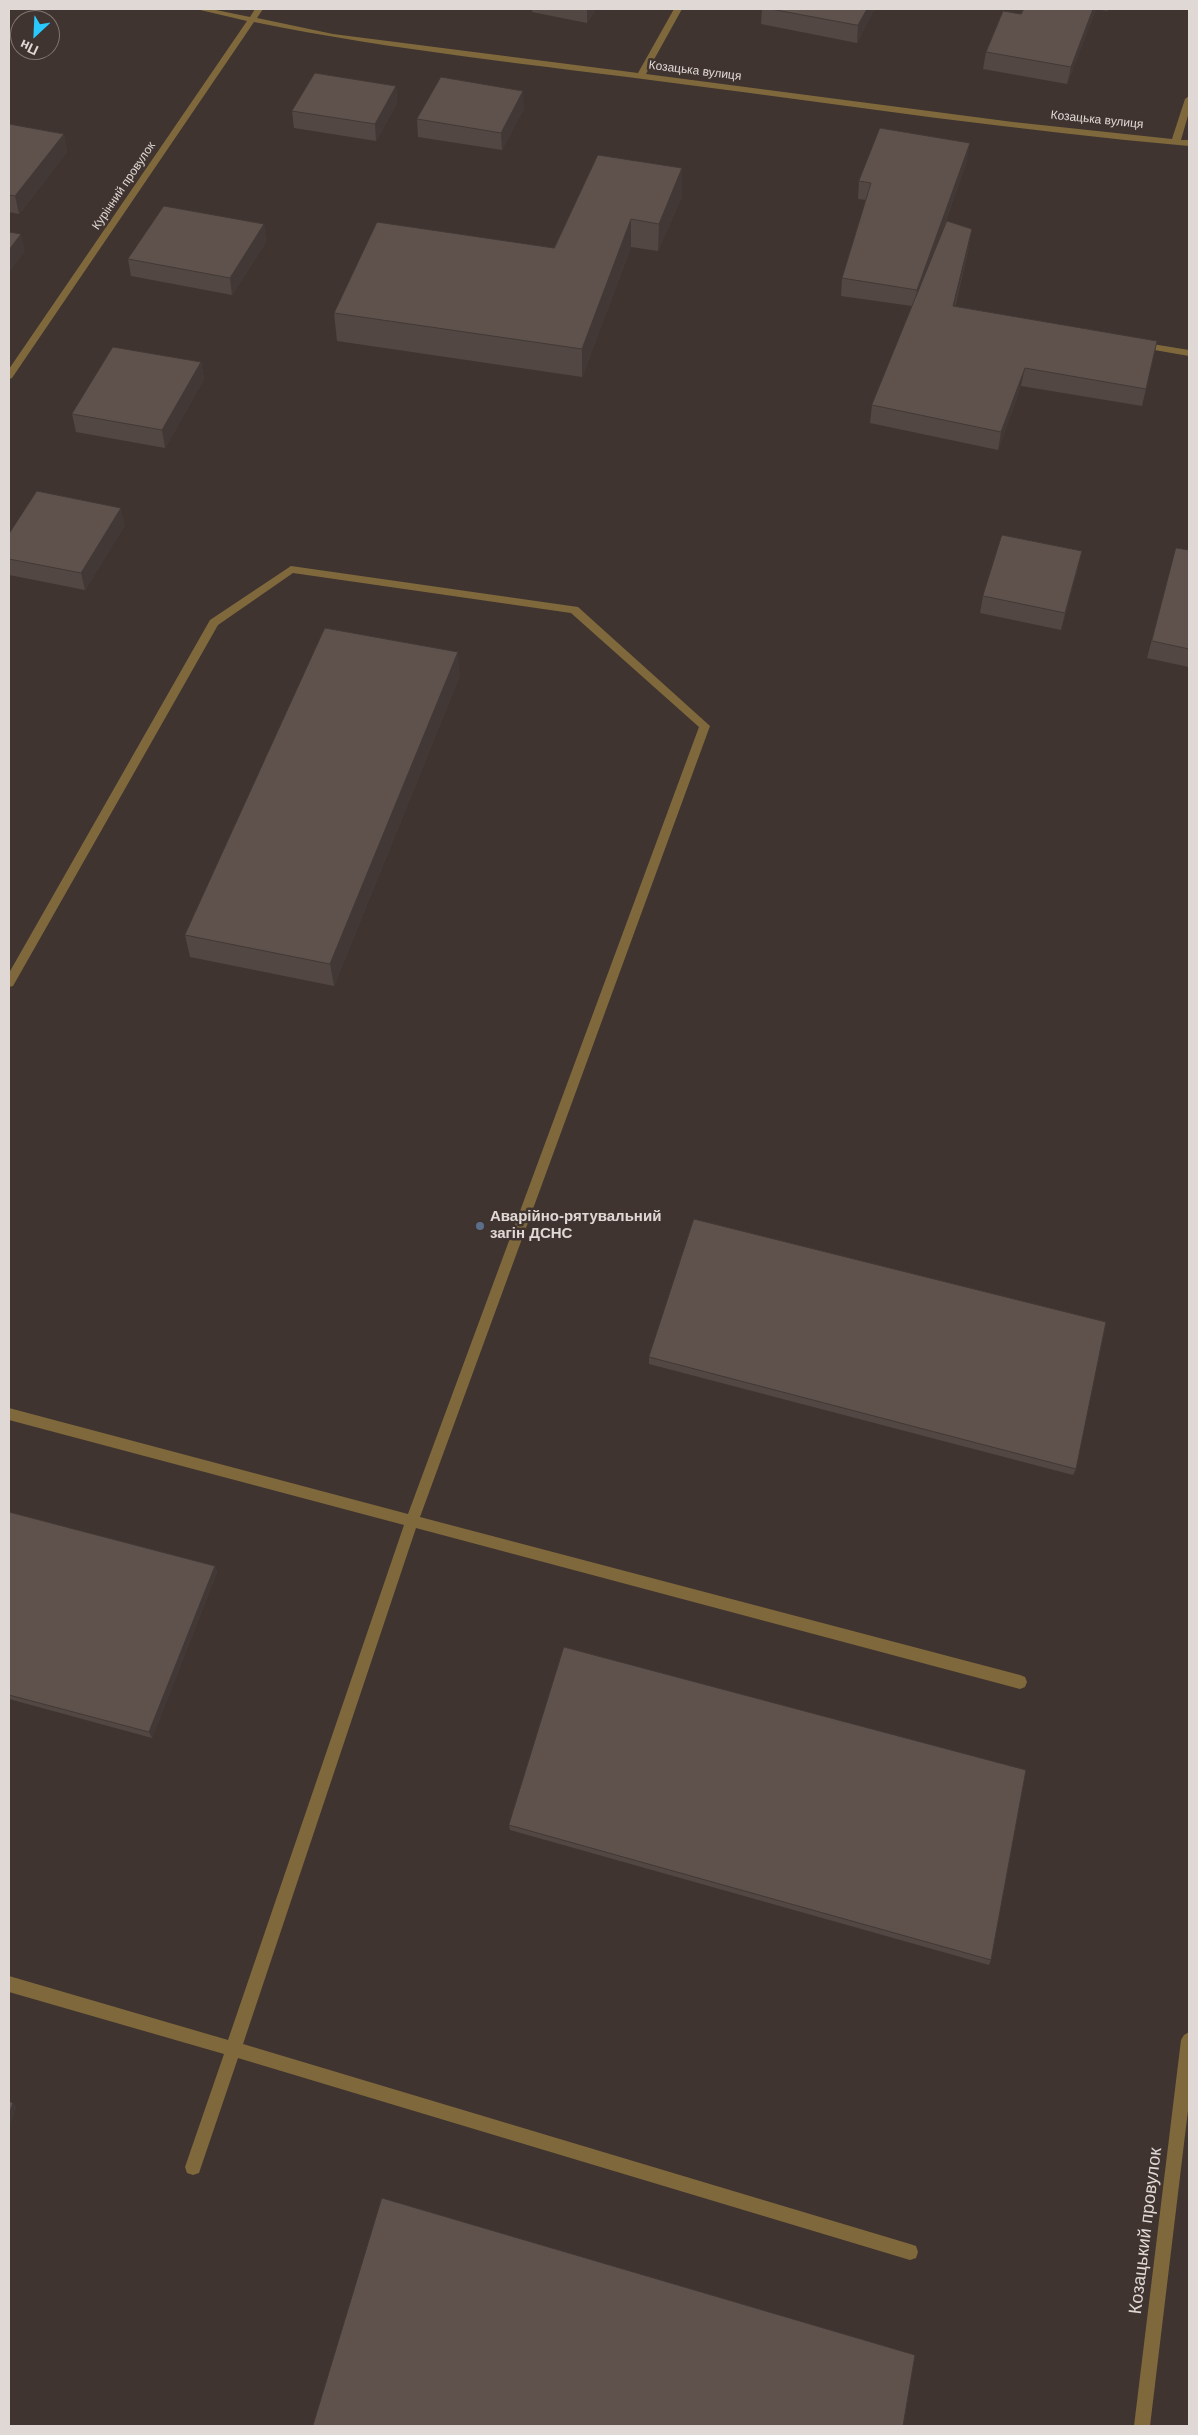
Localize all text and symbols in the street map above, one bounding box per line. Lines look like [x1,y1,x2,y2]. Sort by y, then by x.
north arrow [10,10,60,60]
text: Пн [17,37,41,59]
street label: Козацька вулиця [648,58,742,84]
street label: Козацька вулиця [1050,108,1144,132]
street label: Курінний провулок [89,139,159,233]
place label: Аварійно-рятувальний загін ДСНС [490,1208,661,1243]
marker: Аварійно-рятувальний загін ДСНС [474,1220,486,1232]
street label: Козацький провулок [1125,2147,1167,2315]

